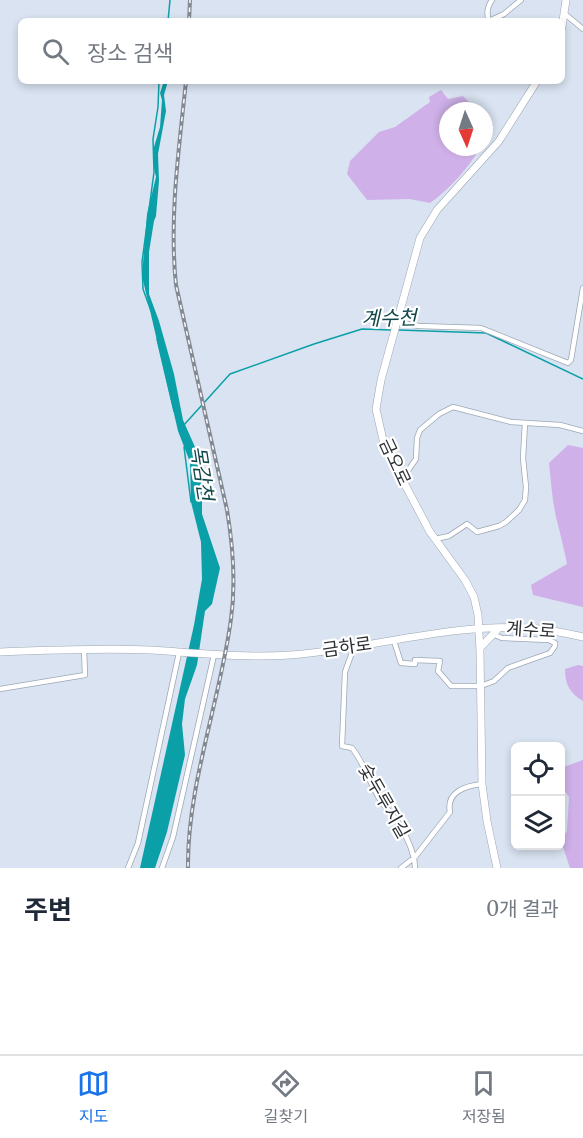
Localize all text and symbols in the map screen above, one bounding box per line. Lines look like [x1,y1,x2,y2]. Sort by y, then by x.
search box [18,18,565,84]
icon: search [39,35,72,68]
text: 장소 검색 [87,39,173,67]
north arrow [439,102,493,156]
water label: 계수천 [361,304,419,330]
street label: 금오로 [375,434,416,489]
water label: 목감천 [186,444,220,505]
street label: 계수로 [505,616,557,643]
street label: 금하로 [321,632,373,661]
map controls [511,742,565,850]
button: locate [511,742,565,796]
street label: 숯두루지길 [354,759,415,842]
button: layers [511,796,565,850]
text: 주변 [24,893,72,926]
text: 0개 결과 [486,896,559,921]
tab: 지도 [77,1067,110,1127]
tab: 길찾기 [264,1067,308,1127]
tab: 저장됨 [462,1067,506,1127]

